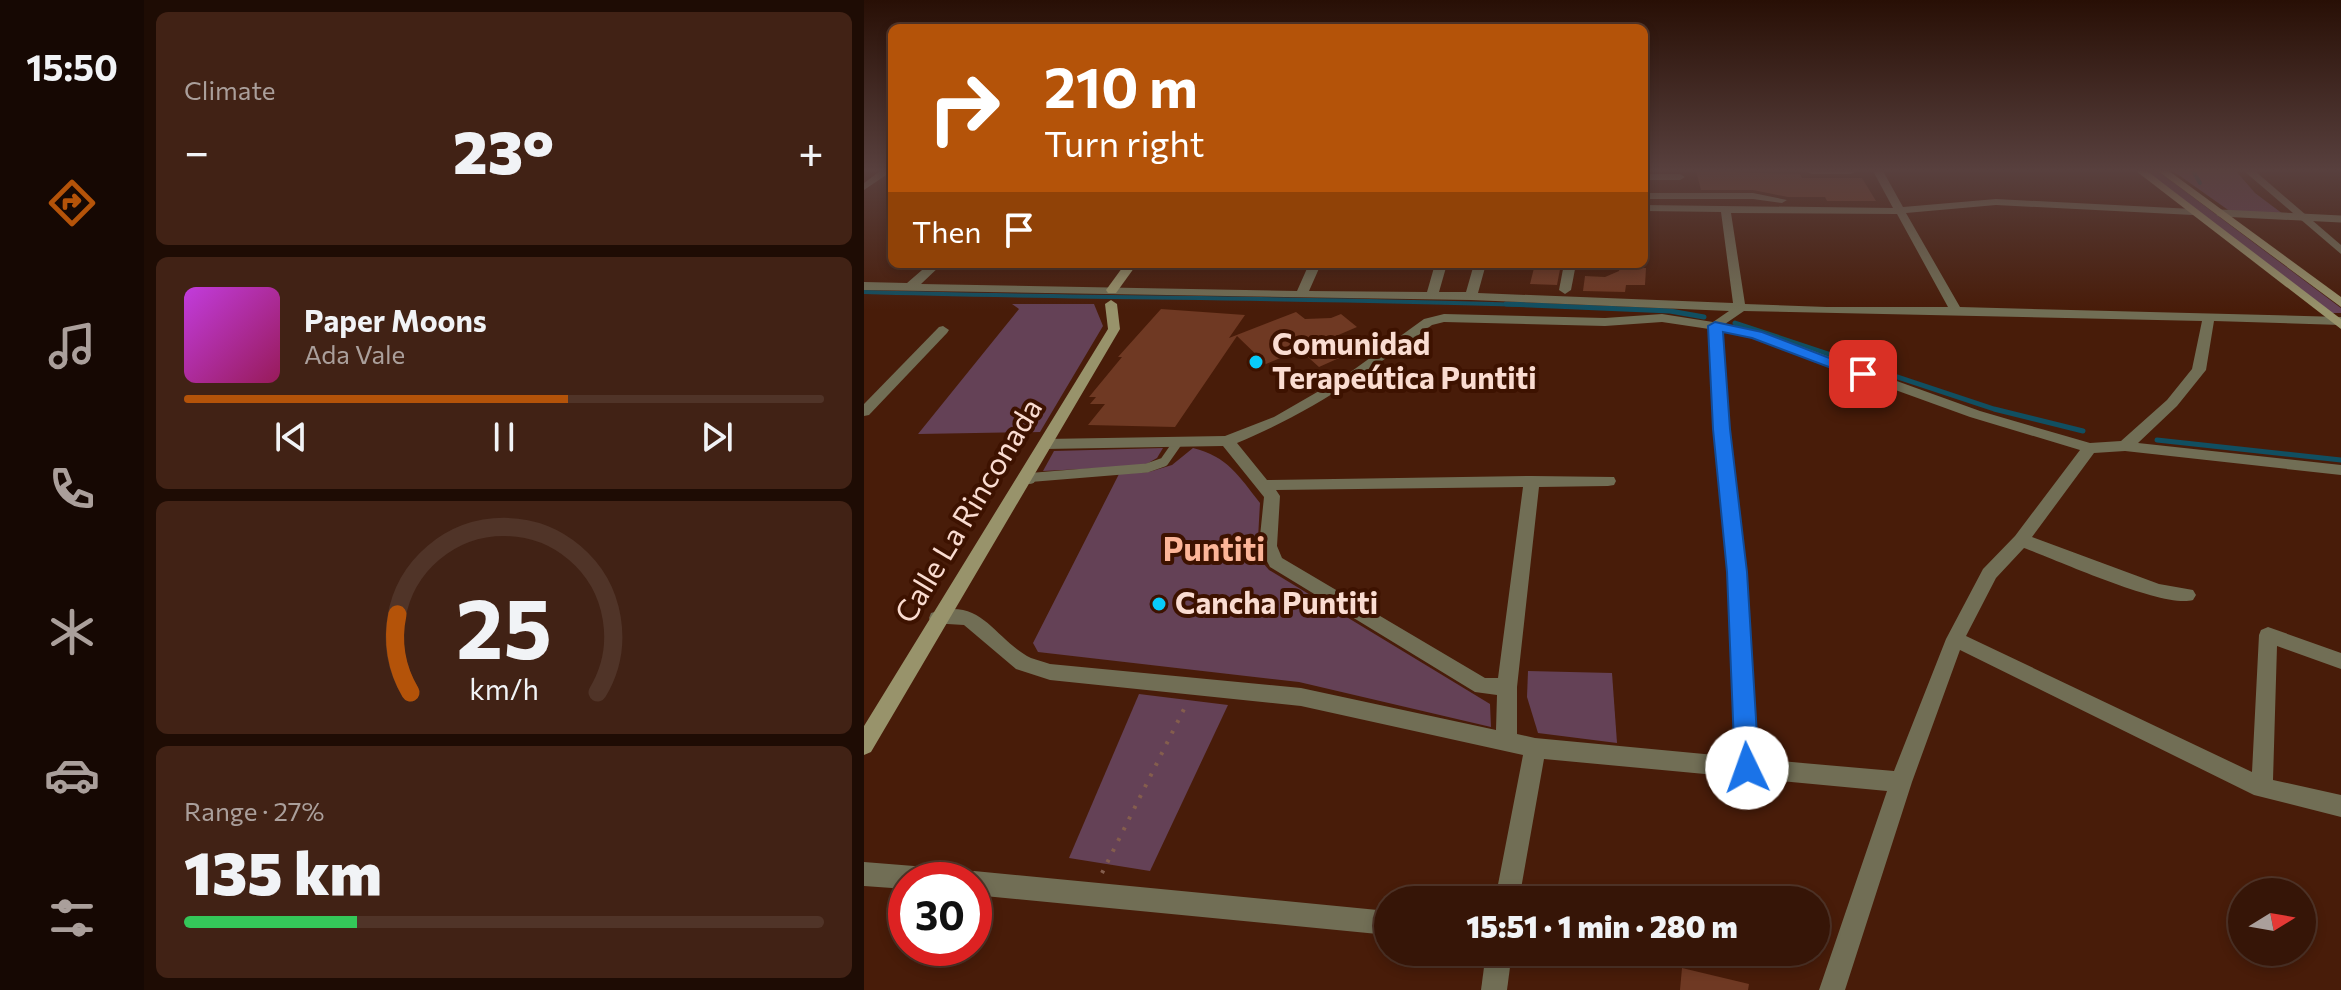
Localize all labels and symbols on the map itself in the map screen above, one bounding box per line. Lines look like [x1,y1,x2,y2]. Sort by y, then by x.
place label: Comunidad Terapeútica Puntiti [1272,324,1537,395]
pin [1829,340,1897,408]
marker: Comunidad Terapeútica Puntiti [1247,353,1265,371]
street label: Calle La Rinconada [885,391,1048,629]
district label: Puntiti [1163,528,1265,568]
place label: Cancha Puntiti [1175,583,1378,620]
marker: Cancha Puntiti [1150,595,1168,613]
position arrow [1705,726,1789,810]
speed limit sign: 30 [888,862,992,966]
north arrow [2228,878,2316,966]

